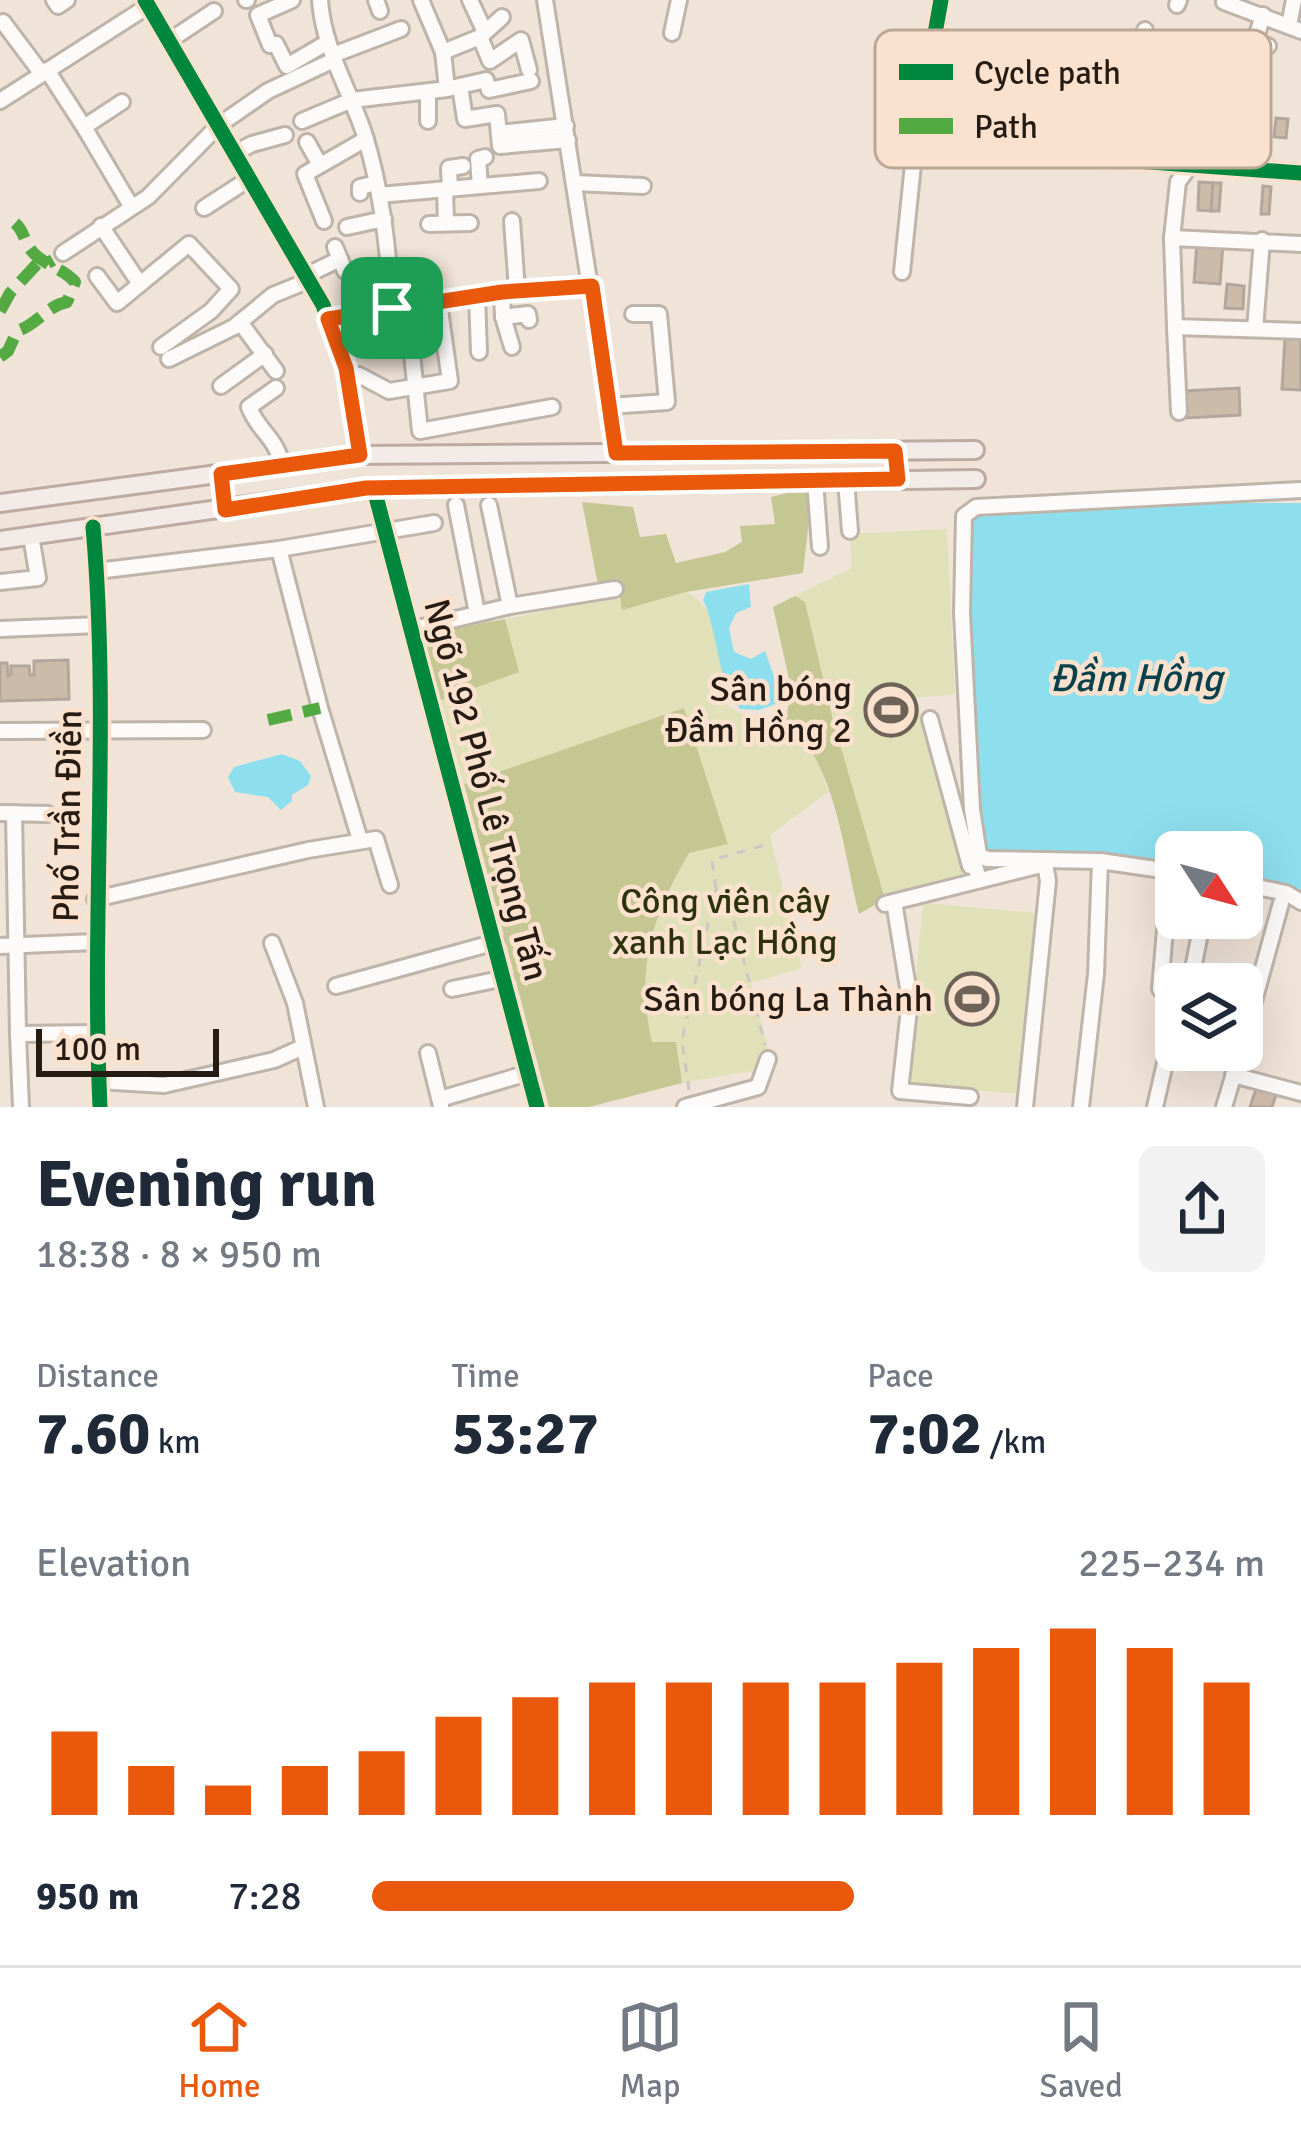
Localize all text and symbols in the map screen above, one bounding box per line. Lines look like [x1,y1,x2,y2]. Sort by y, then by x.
legend [875,30,1271,168]
text: Cycle path [974,53,1121,94]
text: Path [974,107,1038,148]
pin [341,257,443,359]
icon: arrive [359,275,425,341]
street label: Ngõ 192 Phố Lê Trọng Tấn [413,594,559,986]
water label: Đầm Hồng [1049,654,1226,702]
place label: Sân bóng Đầm Hồng 2 [665,667,852,753]
sports icon: Sân bóng Đầm Hồng 2 [863,682,919,738]
street label: Phố Trần Điền [44,709,92,923]
north arrow [1155,831,1263,939]
map controls [1155,831,1263,1071]
park label: Công viên cây xanh Lạc Hồng [613,879,837,965]
button: layers [1155,963,1263,1071]
sports icon: Sân bóng La Thành [944,971,1000,1027]
place label: Sân bóng La Thành [644,977,933,1022]
scale bar [36,1023,219,1076]
text: 100 m [54,1029,141,1070]
text: Evening run [36,1144,377,1225]
button: share [1139,1146,1265,1272]
text: 18:38 · 8 × 950 m [36,1230,322,1278]
text: Distance [36,1356,159,1397]
text: Time [452,1356,520,1397]
text: Pace [867,1356,934,1397]
text: 7.60 [36,1397,150,1471]
text: 53:27 [452,1397,599,1471]
text: 7:02 [867,1397,982,1471]
text: km [150,1422,201,1463]
text: /km [982,1422,1046,1463]
text: Elevation [36,1539,191,1587]
text: 225–234 m [1078,1539,1265,1587]
text: 950 m [36,1872,139,1920]
text: 7:28 [228,1872,302,1920]
tab: Home [178,1994,261,2107]
tab: Map [617,1994,683,2107]
tab: Saved [1040,1994,1123,2107]

